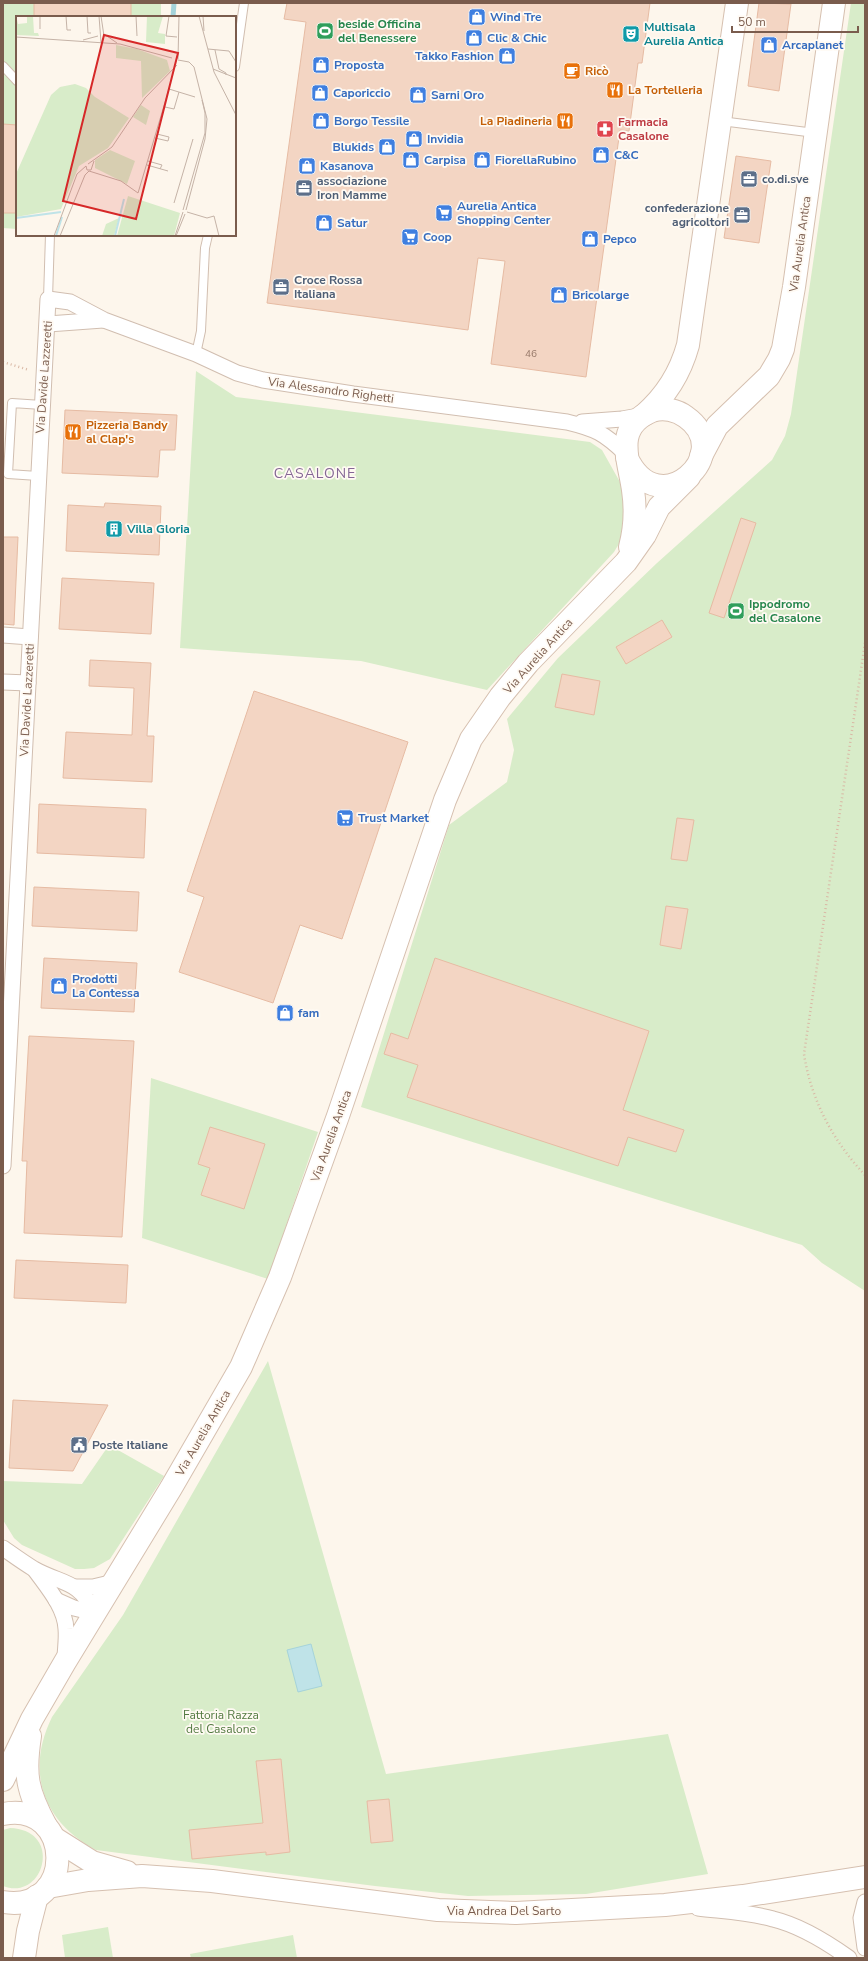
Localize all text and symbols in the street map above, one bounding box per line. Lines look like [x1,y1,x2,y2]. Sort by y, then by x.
shop icon: Wind Tre [467,7,487,27]
scale bar [732,8,858,34]
place label: Wind Tre [490,9,542,25]
text: 50 m [738,14,766,30]
inset map [16,16,236,236]
place label: beside Officina del Benessere [338,16,421,46]
place label: Multisala Aurelia Antica [644,19,724,49]
sports icon: beside Officina del Benessere [315,21,335,41]
theatre icon: Multisala Aurelia Antica [621,24,641,44]
shop icon: Clic & Chic [464,28,484,48]
place label: Clic & Chic [487,30,547,46]
shop icon: Arcaplanet [759,35,779,55]
place label: Arcaplanet [782,37,844,53]
shop icon: Takko Fashion [497,46,517,66]
place label: Takko Fashion [415,48,494,64]
shop icon: Proposta [311,55,331,75]
place label: Proposta [334,57,384,73]
cafe icon: Ricò [562,61,582,81]
place label: Ricò [585,63,609,79]
restaurant icon: La Tortelleria [605,80,625,100]
place label: La Tortelleria [628,82,703,98]
shop icon: Caporiccio [310,83,330,103]
place label: Caporiccio [333,85,391,101]
shop icon: Sarni Oro [408,85,428,105]
place label: Sarni Oro [431,87,484,103]
shop icon: Borgo Tessile [311,111,331,131]
restaurant icon: La Piadineria [555,111,575,131]
place label: Borgo Tessile [334,113,410,129]
place label: La Piadineria [480,113,552,129]
place label: Farmacia Casalone [618,114,670,144]
pharmacy icon: Farmacia Casalone [595,119,615,139]
shop icon: Invidia [404,129,424,149]
place label: Invidia [427,131,464,147]
shop icon: Blukids [377,137,397,157]
place label: Blukids [332,139,374,155]
shop icon: C&C [591,145,611,165]
place label: C&C [614,147,639,163]
shop icon: Carpisa [401,150,421,170]
shop icon: FiorellaRubino [472,150,492,170]
place label: Carpisa [424,152,466,168]
place label: FiorellaRubino [495,152,577,168]
shop icon: Kasanova [297,156,317,176]
place label: Kasanova [320,158,374,174]
office icon: co.di.sve [739,169,759,189]
place label: co.di.sve [762,171,809,187]
place label: associazione Iron Mamme [317,173,387,203]
office icon: associazione Iron Mamme [294,178,314,198]
street label: Via Aurelia Antica [785,195,815,294]
place label: Aurelia Antica Shopping Center [457,198,551,228]
place label: confederazione agricoltori [645,200,729,230]
supermarket icon: Aurelia Antica Shopping Center [434,203,454,223]
office icon: confederazione agricoltori [732,205,752,225]
shop icon: Satur [314,213,334,233]
place label: Satur [337,215,368,231]
supermarket icon: Coop [400,227,420,247]
place label: Coop [423,229,452,245]
shop icon: Pepco [580,229,600,249]
place label: Pepco [603,231,637,247]
place label: Croce Rossa Italiana [294,272,362,302]
office icon: Croce Rossa Italiana [271,277,291,297]
shop icon: Bricolarge [549,285,569,305]
place label: Bricolarge [572,287,630,303]
street label: Via Davide Lazzeretti [32,320,56,435]
house number: 46 [525,347,537,361]
street label: Via Alessandro Righetti [266,373,395,407]
place label: Pizzeria Bandy al Clap's [86,417,168,447]
restaurant icon: Pizzeria Bandy al Clap's [63,422,83,442]
district label: CASALONE [274,464,356,483]
building icon: Villa Gloria [104,519,124,539]
place label: Villa Gloria [126,521,190,537]
place label: Ippodromo del Casalone [749,596,821,626]
sports icon: Ippodromo del Casalone [726,601,746,621]
street label: Via Aurelia Antica [499,615,576,698]
street label: Via Davide Lazzeretti [16,643,38,758]
supermarket icon: Trust Market [335,808,355,828]
place label: Trust Market [358,810,429,826]
place label: Prodotti La Contessa [72,971,140,1001]
shop icon: Prodotti La Contessa [49,976,69,996]
shop icon: fam [275,1003,295,1023]
place label: fam [298,1005,319,1021]
street label: Via Aurelia Antica [307,1088,355,1185]
street label: Via Aurelia Antica [171,1387,234,1480]
public building icon: Poste Italiane [69,1435,89,1455]
place label: Poste Italiane [92,1437,169,1453]
park label: Fattoria Razza del Casalone [183,1707,259,1737]
street label: Via Andrea Del Sarto [446,1903,561,1919]

